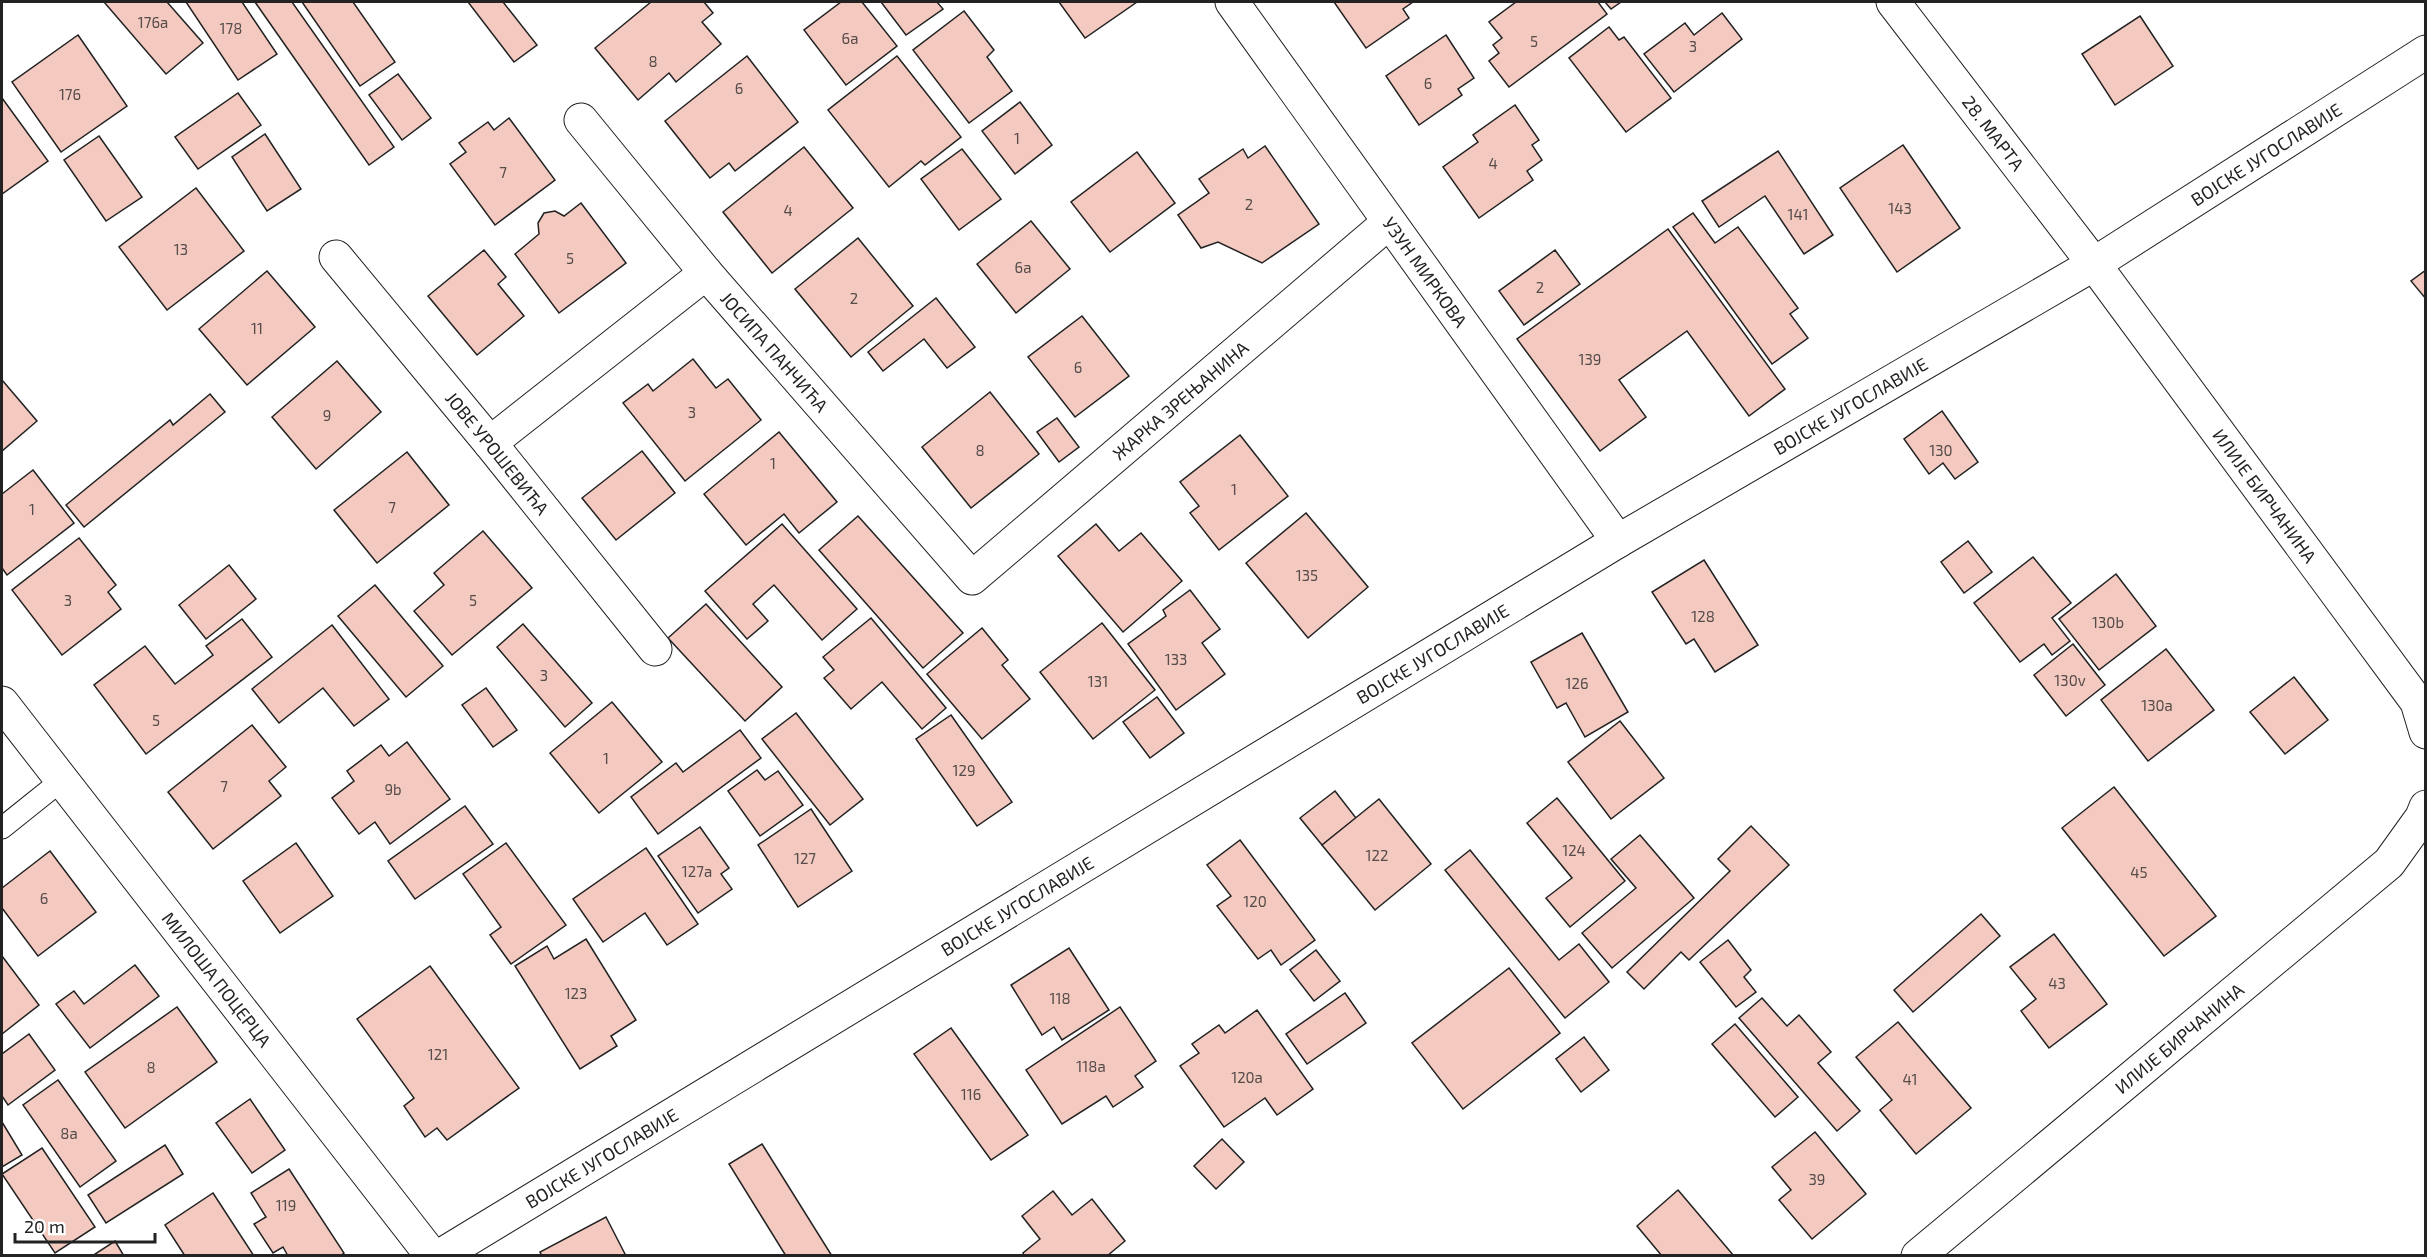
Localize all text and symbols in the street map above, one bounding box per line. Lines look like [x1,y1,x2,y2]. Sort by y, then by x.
house number: 176a [138,13,168,31]
house number: 178 [220,19,242,37]
house number: 6a [842,29,858,47]
house number: 5 [1530,32,1538,50]
house number: 3 [1689,37,1697,55]
house number: 8 [648,52,658,70]
house number: 6 [1424,74,1432,92]
house number: 6 [735,79,743,97]
house number: 176 [59,85,81,103]
street label: 28. МАРТА [1958,91,2030,175]
street label: ВОЈСКЕ ЈУГОСЛАВИЈЕ [2187,98,2346,210]
house number: 1 [1014,129,1020,147]
house number: 4 [1488,154,1498,172]
house number: 7 [499,163,507,181]
house number: 2 [1245,195,1253,213]
house number: 143 [1888,199,1912,217]
house number: 4 [783,201,793,219]
house number: 141 [1787,205,1809,223]
street label: УЗУН МИРКОВА [1378,213,1473,332]
house number: 13 [174,240,188,258]
house number: 5 [566,249,574,267]
house number: 6a [1015,258,1031,276]
house number: 2 [1536,278,1544,296]
street label: ЈОСИПА ПАНЧИЋА [716,287,834,417]
house number: 2 [850,289,858,307]
house number: 11 [251,319,263,337]
street label: ЖАРКА ЗРЕЊАНИНА [1108,336,1253,464]
house number: 139 [1579,350,1601,368]
street label: ВОЈСКЕ ЈУГОСЛАВИЈЕ [1770,352,1931,459]
house number: 6 [1074,358,1082,376]
street label: ЈОВЕ УРОШЕВИЋА [441,387,554,520]
house number: 3 [688,403,696,421]
house number: 9 [323,406,331,424]
street label: ИЛИЈЕ БИРЧАНИНА [2208,424,2322,568]
house number: 8 [975,441,985,459]
house number: 130 [1929,441,1953,459]
house number: 1 [770,454,776,472]
house number: 1 [1231,480,1237,498]
house number: 7 [388,498,396,516]
house number: 1 [29,500,35,518]
house number: 135 [1296,566,1318,584]
house number: 3 [64,591,72,609]
house number: 5 [469,591,477,609]
street label: ВОЈСКЕ ЈУГОСЛАВИЈЕ [1352,599,1513,708]
house number: 128 [1691,607,1715,625]
house number: 130b [2092,613,2124,631]
house number: 133 [1165,650,1187,668]
house number: 3 [540,666,548,684]
house number: 130v [2054,671,2086,689]
house number: 131 [1088,672,1108,690]
house number: 126 [1566,674,1588,692]
house number: 130a [2141,696,2173,714]
house number: 5 [152,711,160,729]
house number: 1 [603,749,609,767]
house number: 129 [953,761,975,779]
house number: 7 [220,777,228,795]
house number: 9b [384,780,402,798]
house number: 124 [1562,841,1586,859]
house number: 122 [1366,846,1388,864]
house number: 127 [794,849,816,867]
street label: ВОЈСКЕ ЈУГОСЛАВИЈЕ [937,851,1097,960]
house number: 127a [682,862,712,880]
house number: 45 [2130,863,2148,881]
house number: 6 [40,889,48,907]
house number: 120 [1243,892,1267,910]
street label: МИЛОША ПОЦЕРЦА [158,907,277,1052]
house number: 43 [2048,974,2066,992]
street label: ИЛИЈЕ БИРЧАНИНА [2110,978,2248,1098]
house number: 123 [565,984,587,1002]
house number: 118 [1049,989,1071,1007]
house number: 121 [428,1045,448,1063]
house number: 118a [1076,1057,1106,1075]
house number: 8 [146,1058,156,1076]
house number: 120a [1231,1068,1263,1086]
house number: 41 [1902,1070,1918,1088]
house number: 116 [961,1085,981,1103]
street label: ВОЈСКЕ ЈУГОСЛАВИЈЕ [521,1103,682,1213]
house number: 8a [60,1124,78,1142]
house number: 39 [1809,1170,1825,1188]
house number: 119 [276,1196,296,1214]
scale bar [15,1206,154,1244]
text: 20 m [24,1215,65,1237]

